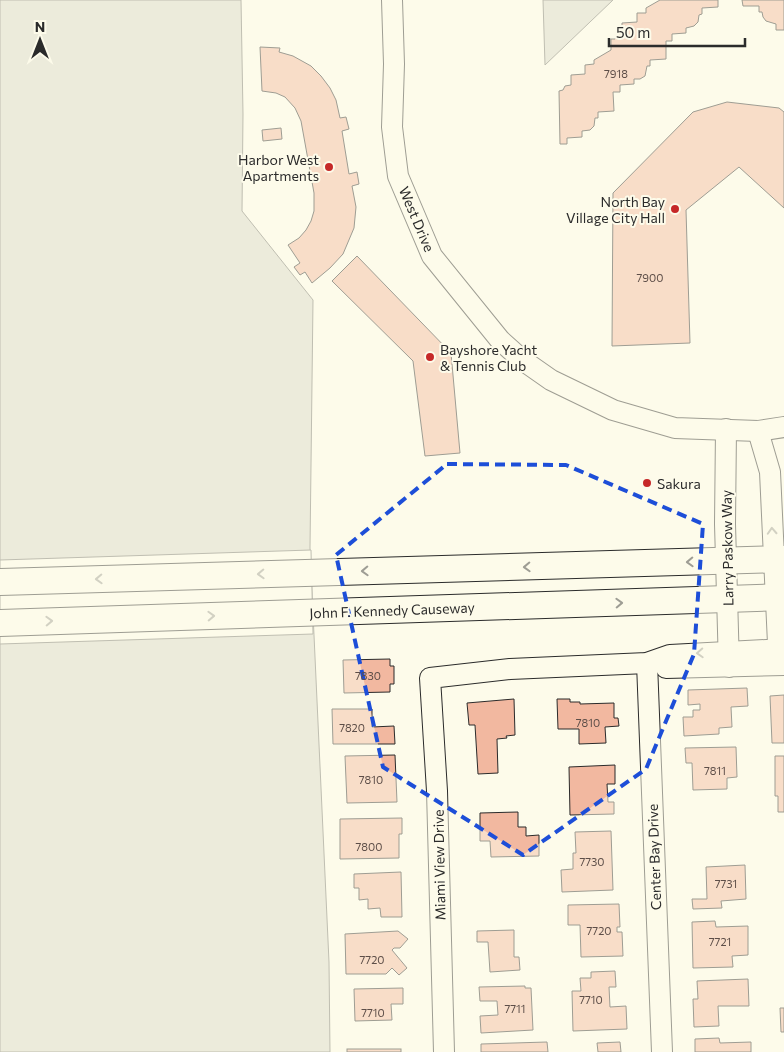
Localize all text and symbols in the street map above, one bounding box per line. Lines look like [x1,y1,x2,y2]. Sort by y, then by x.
north arrow [15,15,65,65]
scale bar [609,15,745,47]
text: N [35,18,45,35]
text: 50 m [616,23,650,41]
house number: 7918 [604,67,628,80]
place label: Harbor West Apartments [238,151,319,184]
marker: Harbor West Apartments [323,161,335,173]
street label: West Drive [396,184,438,254]
place label: North Bay Village City Hall [566,193,665,226]
marker: North Bay Village City Hall [669,203,681,215]
house number: 7900 [637,271,663,284]
place label: Bayshore Yacht & Tennis Club [440,341,538,374]
marker: Bayshore Yacht & Tennis Club [424,351,436,363]
place label: Sakura [657,475,701,492]
marker: Sakura [641,477,653,489]
street label: Larry Paskow Way [717,490,737,606]
one-way arrow [767,527,777,535]
one-way arrow [685,557,693,567]
one-way arrow [523,562,530,572]
one-way arrow [360,566,368,577]
one-way arrow [257,569,265,580]
one-way arrow [95,574,102,584]
one-way arrow [615,598,623,609]
street label: John F. Kennedy Causeway [309,599,475,621]
one-way arrow [208,611,215,621]
one-way arrow [45,616,53,627]
one-way arrow [696,648,704,659]
house number: 7830 [355,669,381,682]
house number: 7810 [576,716,600,729]
house number: 7820 [339,721,365,734]
house number: 7811 [704,764,726,777]
house number: 7810 [359,773,383,786]
street label: Center Bay Drive [644,804,664,910]
street label: Miami View Drive [430,809,448,921]
house number: 7800 [356,840,382,853]
house number: 7730 [579,855,605,868]
house number: 7731 [715,877,737,890]
house number: 7720 [587,924,611,937]
house number: 7721 [709,935,731,948]
house number: 7720 [360,953,384,966]
house number: 7710 [579,993,603,1006]
house number: 7711 [504,1002,526,1015]
house number: 7710 [361,1006,385,1019]

